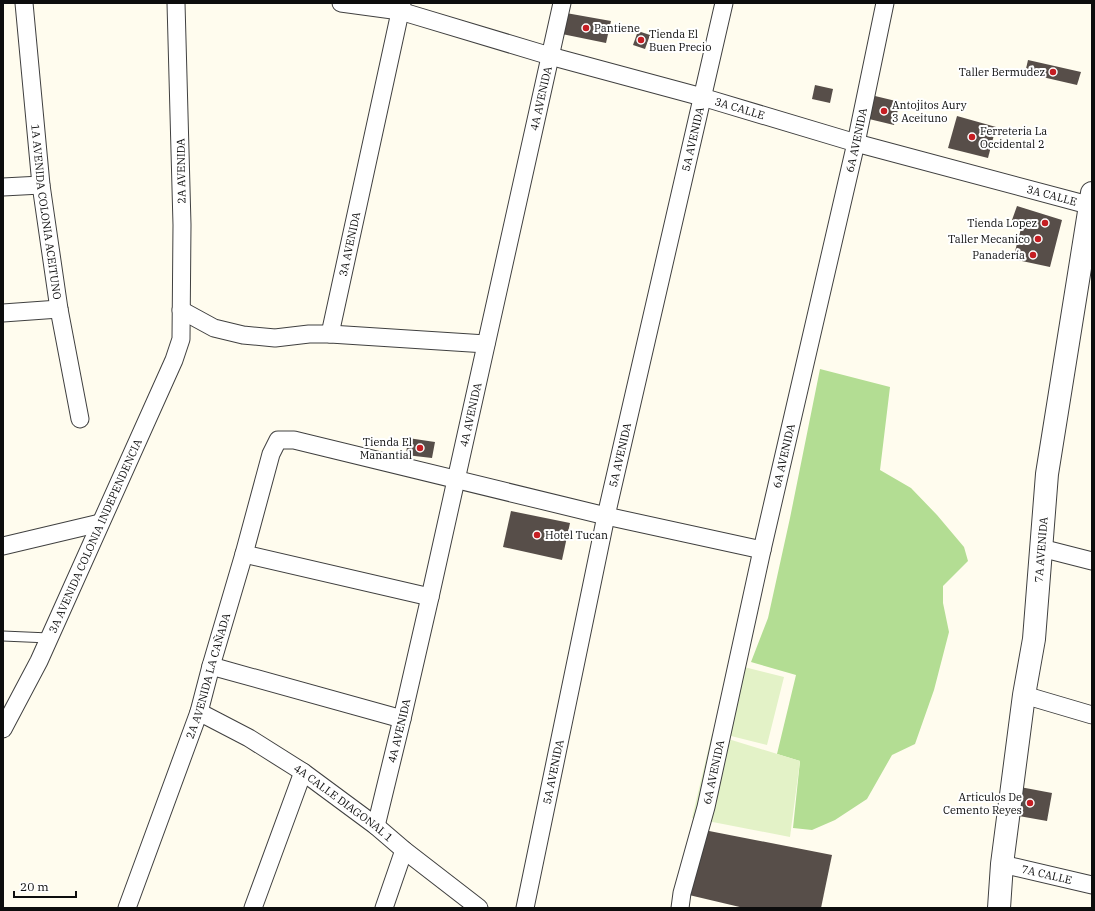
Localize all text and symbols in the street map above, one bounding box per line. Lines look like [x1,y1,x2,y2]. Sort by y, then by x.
place label: Pantiene [594,21,640,35]
marker: Pantiene [581,23,591,33]
place label: Tienda El Buen Precio [649,27,711,54]
marker: Tienda El Buen Precio [636,35,646,45]
street label: 4A AVENIDA [527,65,555,132]
place label: Taller Bermudez [959,65,1045,79]
marker: Taller Bermudez [1048,67,1058,77]
street label: 3A CALLE [713,94,766,122]
place label: Antojitos Aury 3 Aceituno [892,98,967,125]
street label: 5A AVENIDA [679,105,707,173]
street label: 6A AVENIDA [842,106,870,174]
marker: Antojitos Aury 3 Aceituno [879,106,889,116]
street label: 1A AVENIDA COLONIA ACEITUNO [28,123,65,300]
place label: Ferreteria La Occidental 2 [980,124,1047,151]
marker: Ferreteria La Occidental 2 [967,132,977,142]
street label: 2A AVENIDA [173,138,189,204]
street label: 3A CALLE [1025,182,1078,209]
street label: 3A AVENIDA [336,210,363,278]
place label: Tienda Lopez [967,216,1037,230]
marker: Tienda Lopez [1040,218,1050,228]
place label: Taller Mecanico [948,232,1030,246]
marker: Taller Mecanico [1033,234,1043,244]
place label: Panadería [972,248,1025,262]
marker: Panadería [1028,250,1038,260]
street label: 4A AVENIDA [457,381,485,448]
street label: 5A AVENIDA [606,421,634,488]
street label: 6A AVENIDA [770,422,798,489]
place label: Tienda El Manantial [360,435,412,462]
street label: 3A AVENIDA COLONIA INDEPENDENCIA [45,436,145,635]
marker: Tienda El Manantial [415,443,425,453]
street label: 7A AVENIDA [1031,516,1051,583]
place label: Hotel Tucan [545,528,608,542]
marker: Hotel Tucan [532,530,542,540]
street label: 2A AVENIDA LA CAÑADA [183,611,233,741]
street label: 4A AVENIDA [385,697,414,764]
street label: 5A AVENIDA [540,738,567,805]
street label: 6A AVENIDA [700,738,727,806]
street label: 4A CALLE DIAGONAL 1 [291,761,396,845]
place label: Articulos De Cemento Reyes [943,790,1022,817]
marker: Articulos De Cemento Reyes [1025,798,1035,808]
street label: 7A CALLE [1020,862,1073,887]
scale bar [14,873,76,899]
text: 20 m [20,879,49,894]

